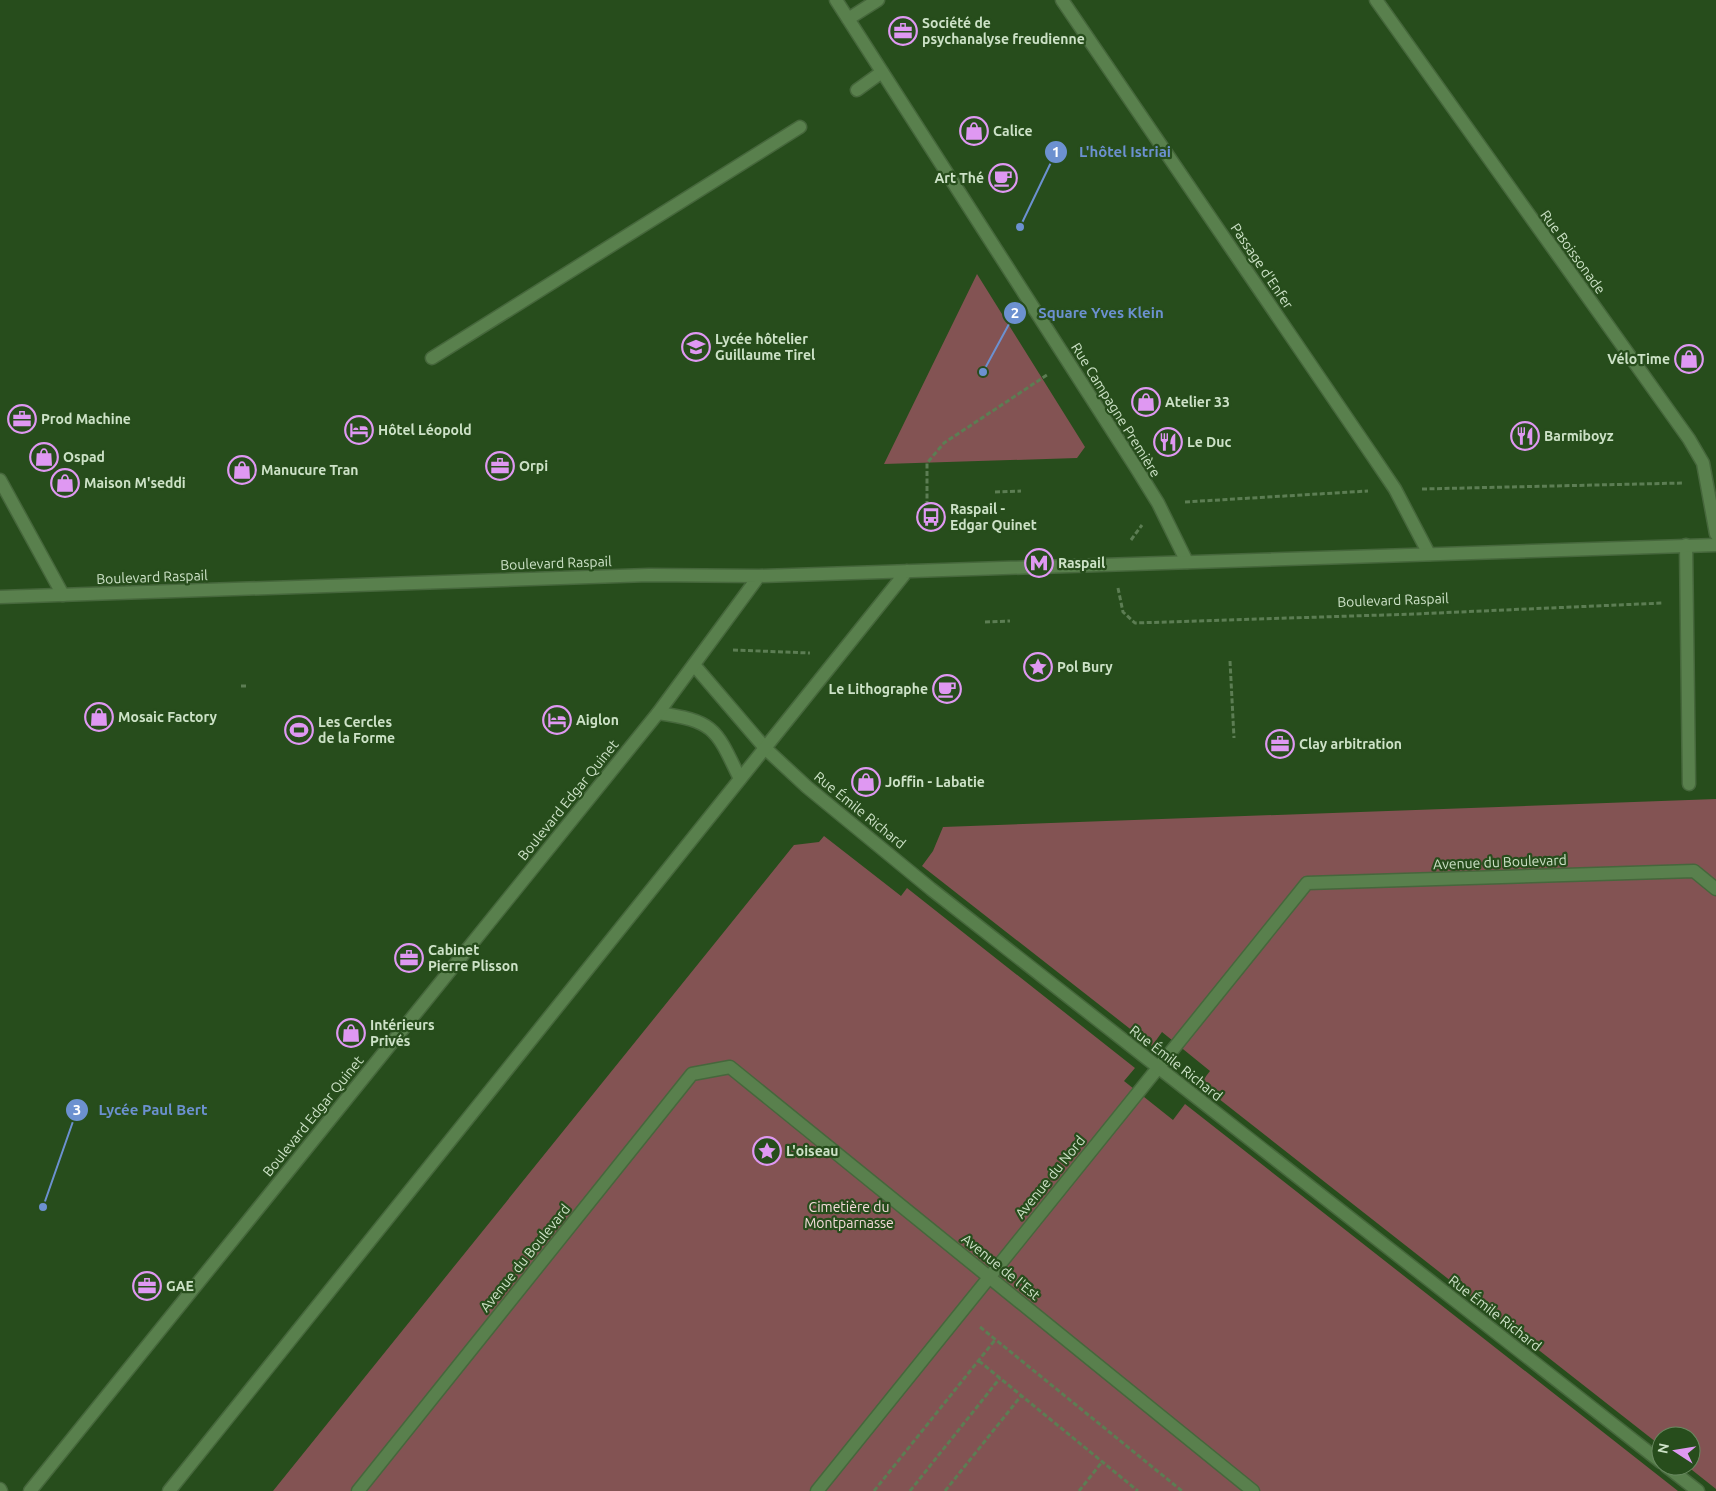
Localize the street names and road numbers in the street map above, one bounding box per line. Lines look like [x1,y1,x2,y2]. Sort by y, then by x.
street label: Rue Boissonade [1537,207,1609,297]
street label: Passage d'Enfer [1228,220,1297,312]
street label: Rue Campagne Première [1068,340,1164,480]
street label: Boulevard Raspail [500,553,612,573]
street label: Boulevard Raspail [96,567,208,587]
street label: Boulevard Raspail [1337,590,1449,610]
street label: Boulevard Edgar Quinet [514,736,622,863]
street label: Rue Émile Richard [811,767,910,852]
street label: Avenue du Boulevard [1433,852,1567,872]
street label: Rue Émile Richard [1127,1021,1226,1104]
street label: Boulevard Edgar Quinet [259,1052,367,1179]
street label: Avenue du Nord [1012,1133,1088,1221]
street label: Avenue du Boulevard [477,1201,573,1315]
street label: Avenue de l'Est [959,1231,1044,1304]
street label: Rue Émile Richard [1446,1271,1545,1354]

